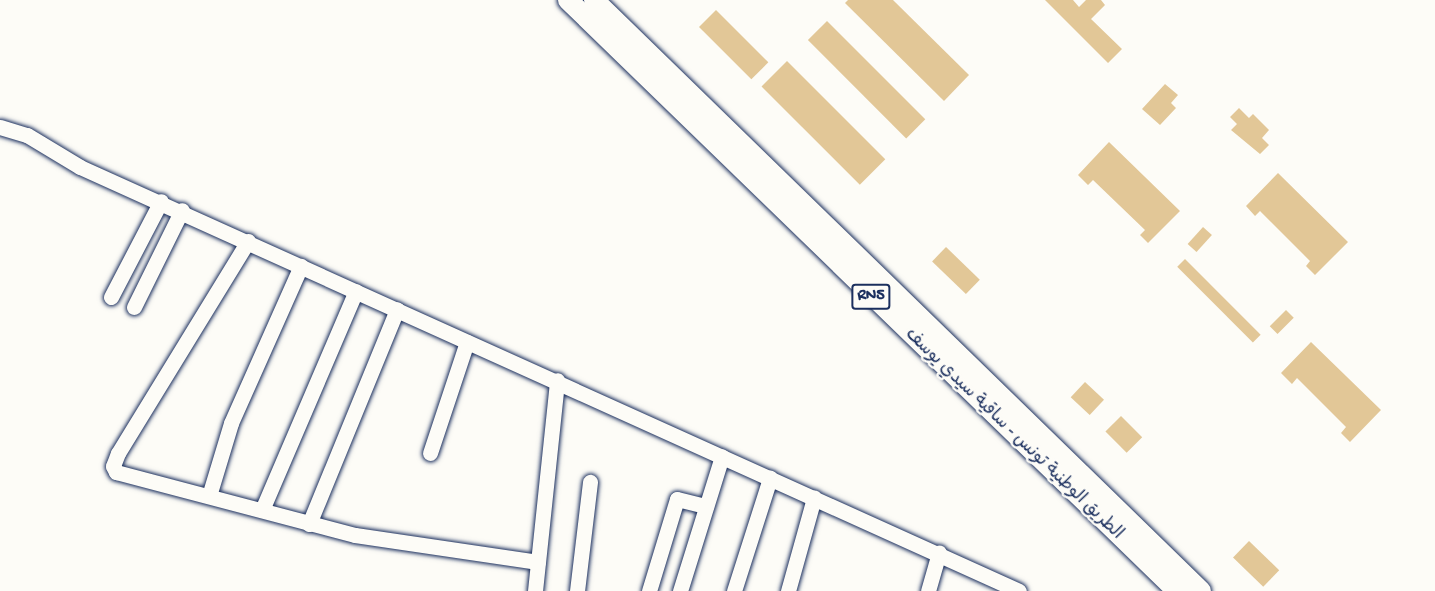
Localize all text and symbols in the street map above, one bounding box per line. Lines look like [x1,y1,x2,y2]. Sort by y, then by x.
road number: RN5 [850,284,892,310]
street label: الطريق الوطنية تونس - ساقية سيدي يوسف [899,325,1127,545]

